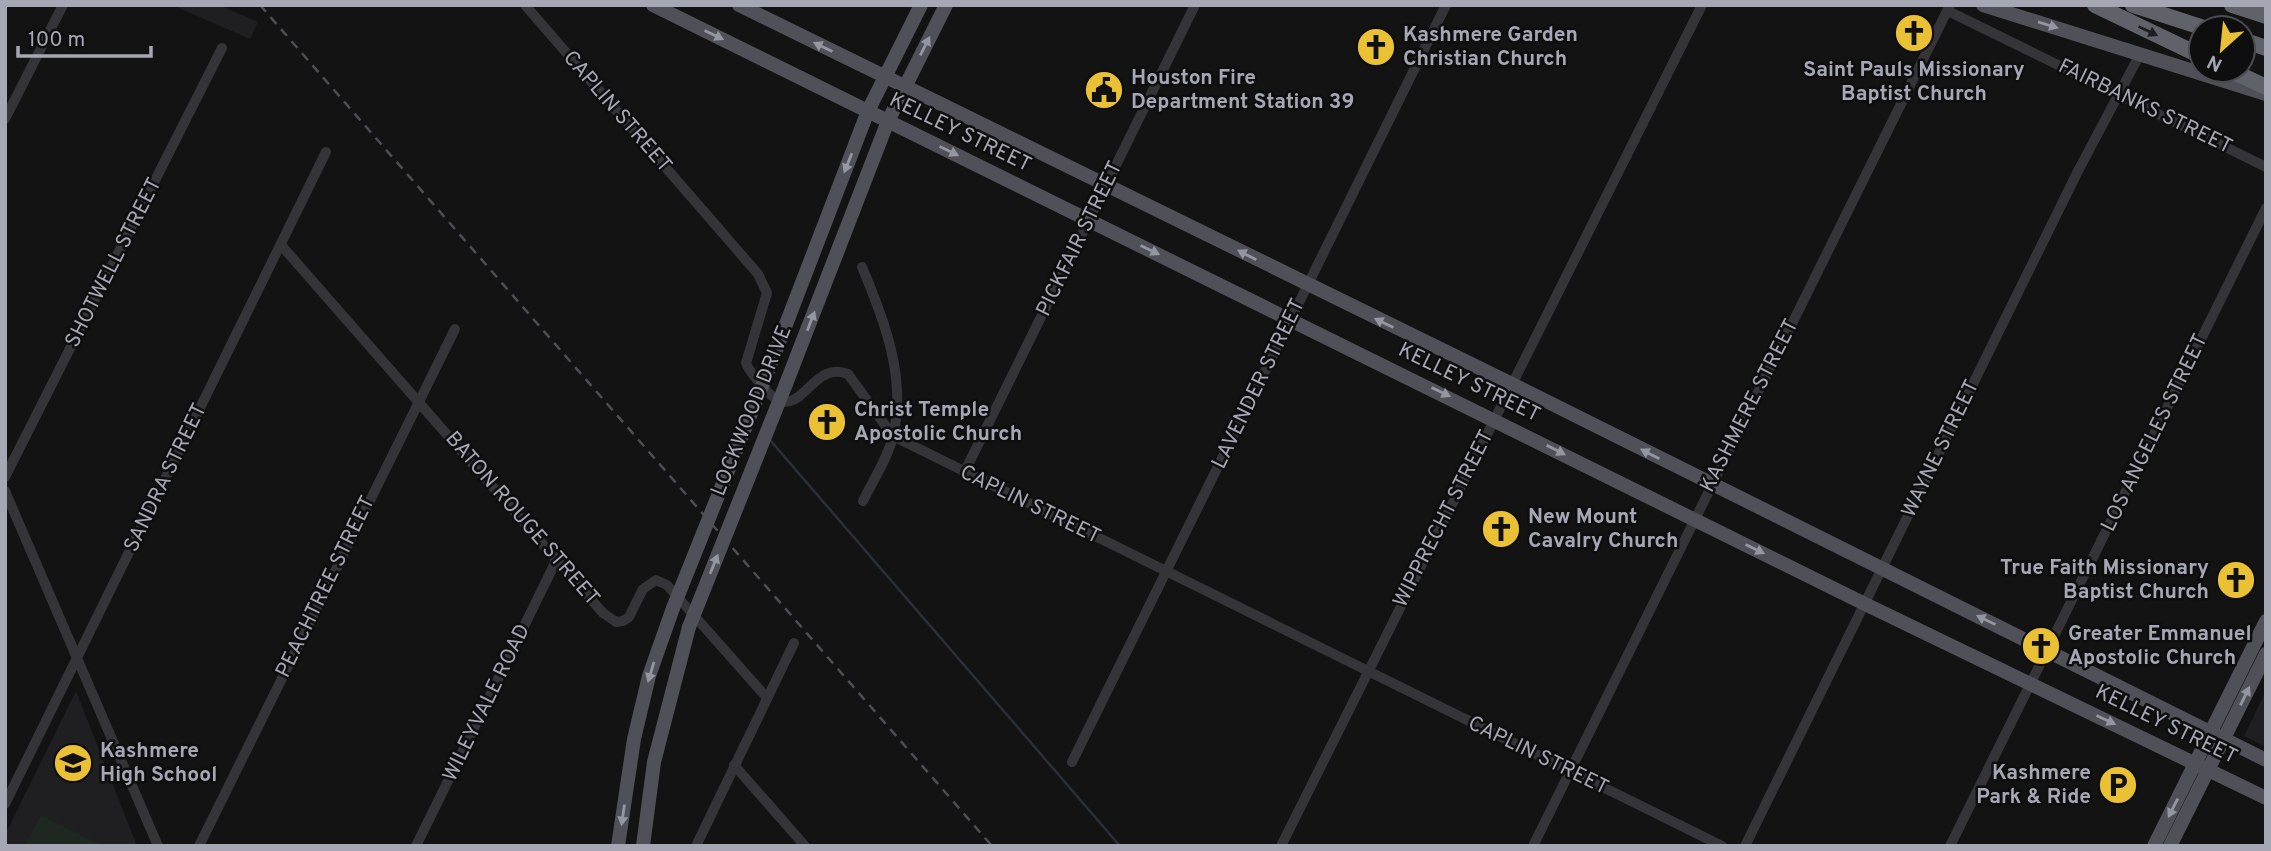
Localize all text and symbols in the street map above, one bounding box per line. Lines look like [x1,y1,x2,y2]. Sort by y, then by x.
church icon: Saint Pauls Missionary Baptist Church [1893,12,1935,54]
scale bar [18,14,150,58]
north arrow [2187,14,2257,84]
one-way arrow [2038,21,2059,31]
place label: Kashmere Garden Christian Church [1403,22,1578,73]
one-way arrow [2138,25,2158,36]
church icon: Kashmere Garden Christian Church [1355,26,1397,68]
text: 100 m [28,27,85,54]
one-way arrow [704,30,724,41]
one-way arrow [919,36,931,56]
one-way arrow [813,41,833,53]
street label: CAPLIN STREET [557,45,677,179]
street label: FAIRBANKS STREET [2054,54,2236,160]
place label: Saint Pauls Missionary Baptist Church [1803,57,2025,108]
place label: Houston Fire Department Station 39 [1131,65,1354,116]
public building icon: Houston Fire Department Station 39 [1083,69,1125,111]
street label: KELLEY STREET [884,87,1036,179]
one-way arrow [939,146,959,157]
one-way arrow [842,152,853,173]
street label: PICKFAIR STREET [1031,157,1129,321]
street label: SHOTWELL STREET [59,173,169,353]
one-way arrow [1140,245,1160,256]
one-way arrow [1237,250,1257,261]
street label: LAVENDER STREET [1206,294,1312,474]
one-way arrow [805,310,816,331]
street label: KASHMERE STREET [1695,315,1805,497]
one-way arrow [1374,317,1394,329]
street label: LOCKWOOD DRIVE [705,322,799,500]
street label: LOS ANGELES STREET [2095,330,2215,536]
street label: KELLEY STREET [1393,337,1545,429]
street label: WAYNE STREET [1896,376,1986,522]
one-way arrow [1431,387,1451,398]
place label: Christ Temple Apostolic Church [854,397,1022,448]
street label: SANDRA STREET [118,399,214,557]
church icon: Christ Temple Apostolic Church [806,401,848,443]
street label: BATON ROUGE STREET [439,426,605,612]
street label: WIPPRECHT STREET [1388,426,1500,612]
one-way arrow [1546,444,1566,455]
one-way arrow [1640,448,1660,460]
street label: CAPLIN STREET [955,459,1105,551]
street label: PEACHTREE STREET [270,492,382,682]
place label: New Mount Cavalry Church [1528,504,1678,555]
church icon: New Mount Cavalry Church [1480,508,1522,550]
one-way arrow [1745,544,1765,555]
one-way arrow [709,553,720,574]
place label: True Faith Missionary Baptist Church [2000,555,2209,606]
church icon: True Faith Missionary Baptist Church [2215,559,2257,601]
one-way arrow [1976,614,1996,625]
street label: WILEYVALE ROAD [437,620,537,786]
place label: Greater Emmanuel Apostolic Church [2068,621,2252,672]
church icon: Greater Emmanuel Apostolic Church [2020,625,2062,667]
one-way arrow [645,662,655,683]
street label: KELLEY STREET [2090,679,2242,771]
one-way arrow [2240,686,2251,706]
street label: CAPLIN STREET [1463,710,1613,802]
one-way arrow [2096,715,2117,726]
place label: Kashmere High School [100,738,217,789]
school or university icon: Kashmere High School [52,742,94,784]
place label: Kashmere Park & Ride [1976,760,2091,811]
parking icon: Kashmere Park & Ride [2097,764,2139,806]
one-way arrow [2167,798,2179,818]
one-way arrow [617,804,628,826]

